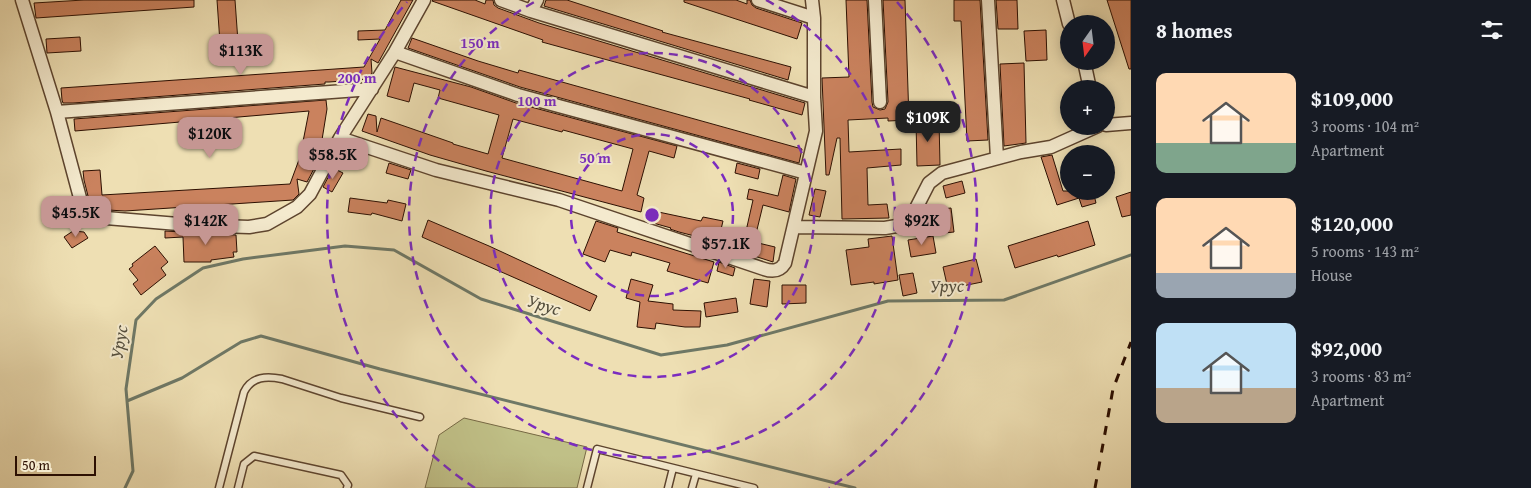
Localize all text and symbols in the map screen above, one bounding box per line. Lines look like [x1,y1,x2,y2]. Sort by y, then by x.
north arrow [1060,15,1115,70]
map controls [1060,15,1115,200]
text: 8 homes [1156,15,1232,46]
icon: filters [1478,16,1506,44]
text: 150 m [460,32,500,53]
pin: $113K [206,34,276,76]
text: $113K [219,38,263,62]
text: 200 m [337,67,377,88]
button: + [1060,80,1115,135]
text: $109,000 [1311,83,1393,114]
text: 100 m [517,90,557,111]
icon: home [1196,93,1256,153]
pin: $109K [893,100,963,143]
text: $109K [906,105,950,129]
text: 3 rooms · 104 m² [1311,114,1419,138]
pin: $120K [175,116,245,159]
text: $120K [188,121,232,145]
pin: $58.5K [292,138,374,180]
text: Apartment [1311,138,1384,162]
text: $58.5K [309,142,357,166]
button: − [1060,145,1115,200]
text: 50 m [579,147,611,168]
pin: $45.5K [35,196,117,238]
text: $45.5K [52,200,100,224]
pin: $142K [171,204,241,246]
pin: $92K [892,204,952,246]
centre of rings [643,206,661,224]
text: $142K [184,208,228,232]
text: $92K [905,208,939,232]
text: $120,000 [1311,208,1393,239]
icon: home [1196,218,1256,278]
pin: $57.1K [685,226,767,269]
text: $57.1K [702,231,750,255]
text: 5 rooms · 143 m² [1311,239,1419,263]
text: House [1311,263,1352,287]
water label: Урус [930,272,965,299]
water label: Урус [524,287,565,323]
water label: Урус [103,322,135,361]
text: $92,000 [1311,333,1382,364]
icon: home [1196,343,1256,403]
text: 3 rooms · 83 m² [1311,364,1411,388]
text: Apartment [1311,388,1384,412]
scale bar [15,453,96,476]
text: 50 m [22,455,50,475]

